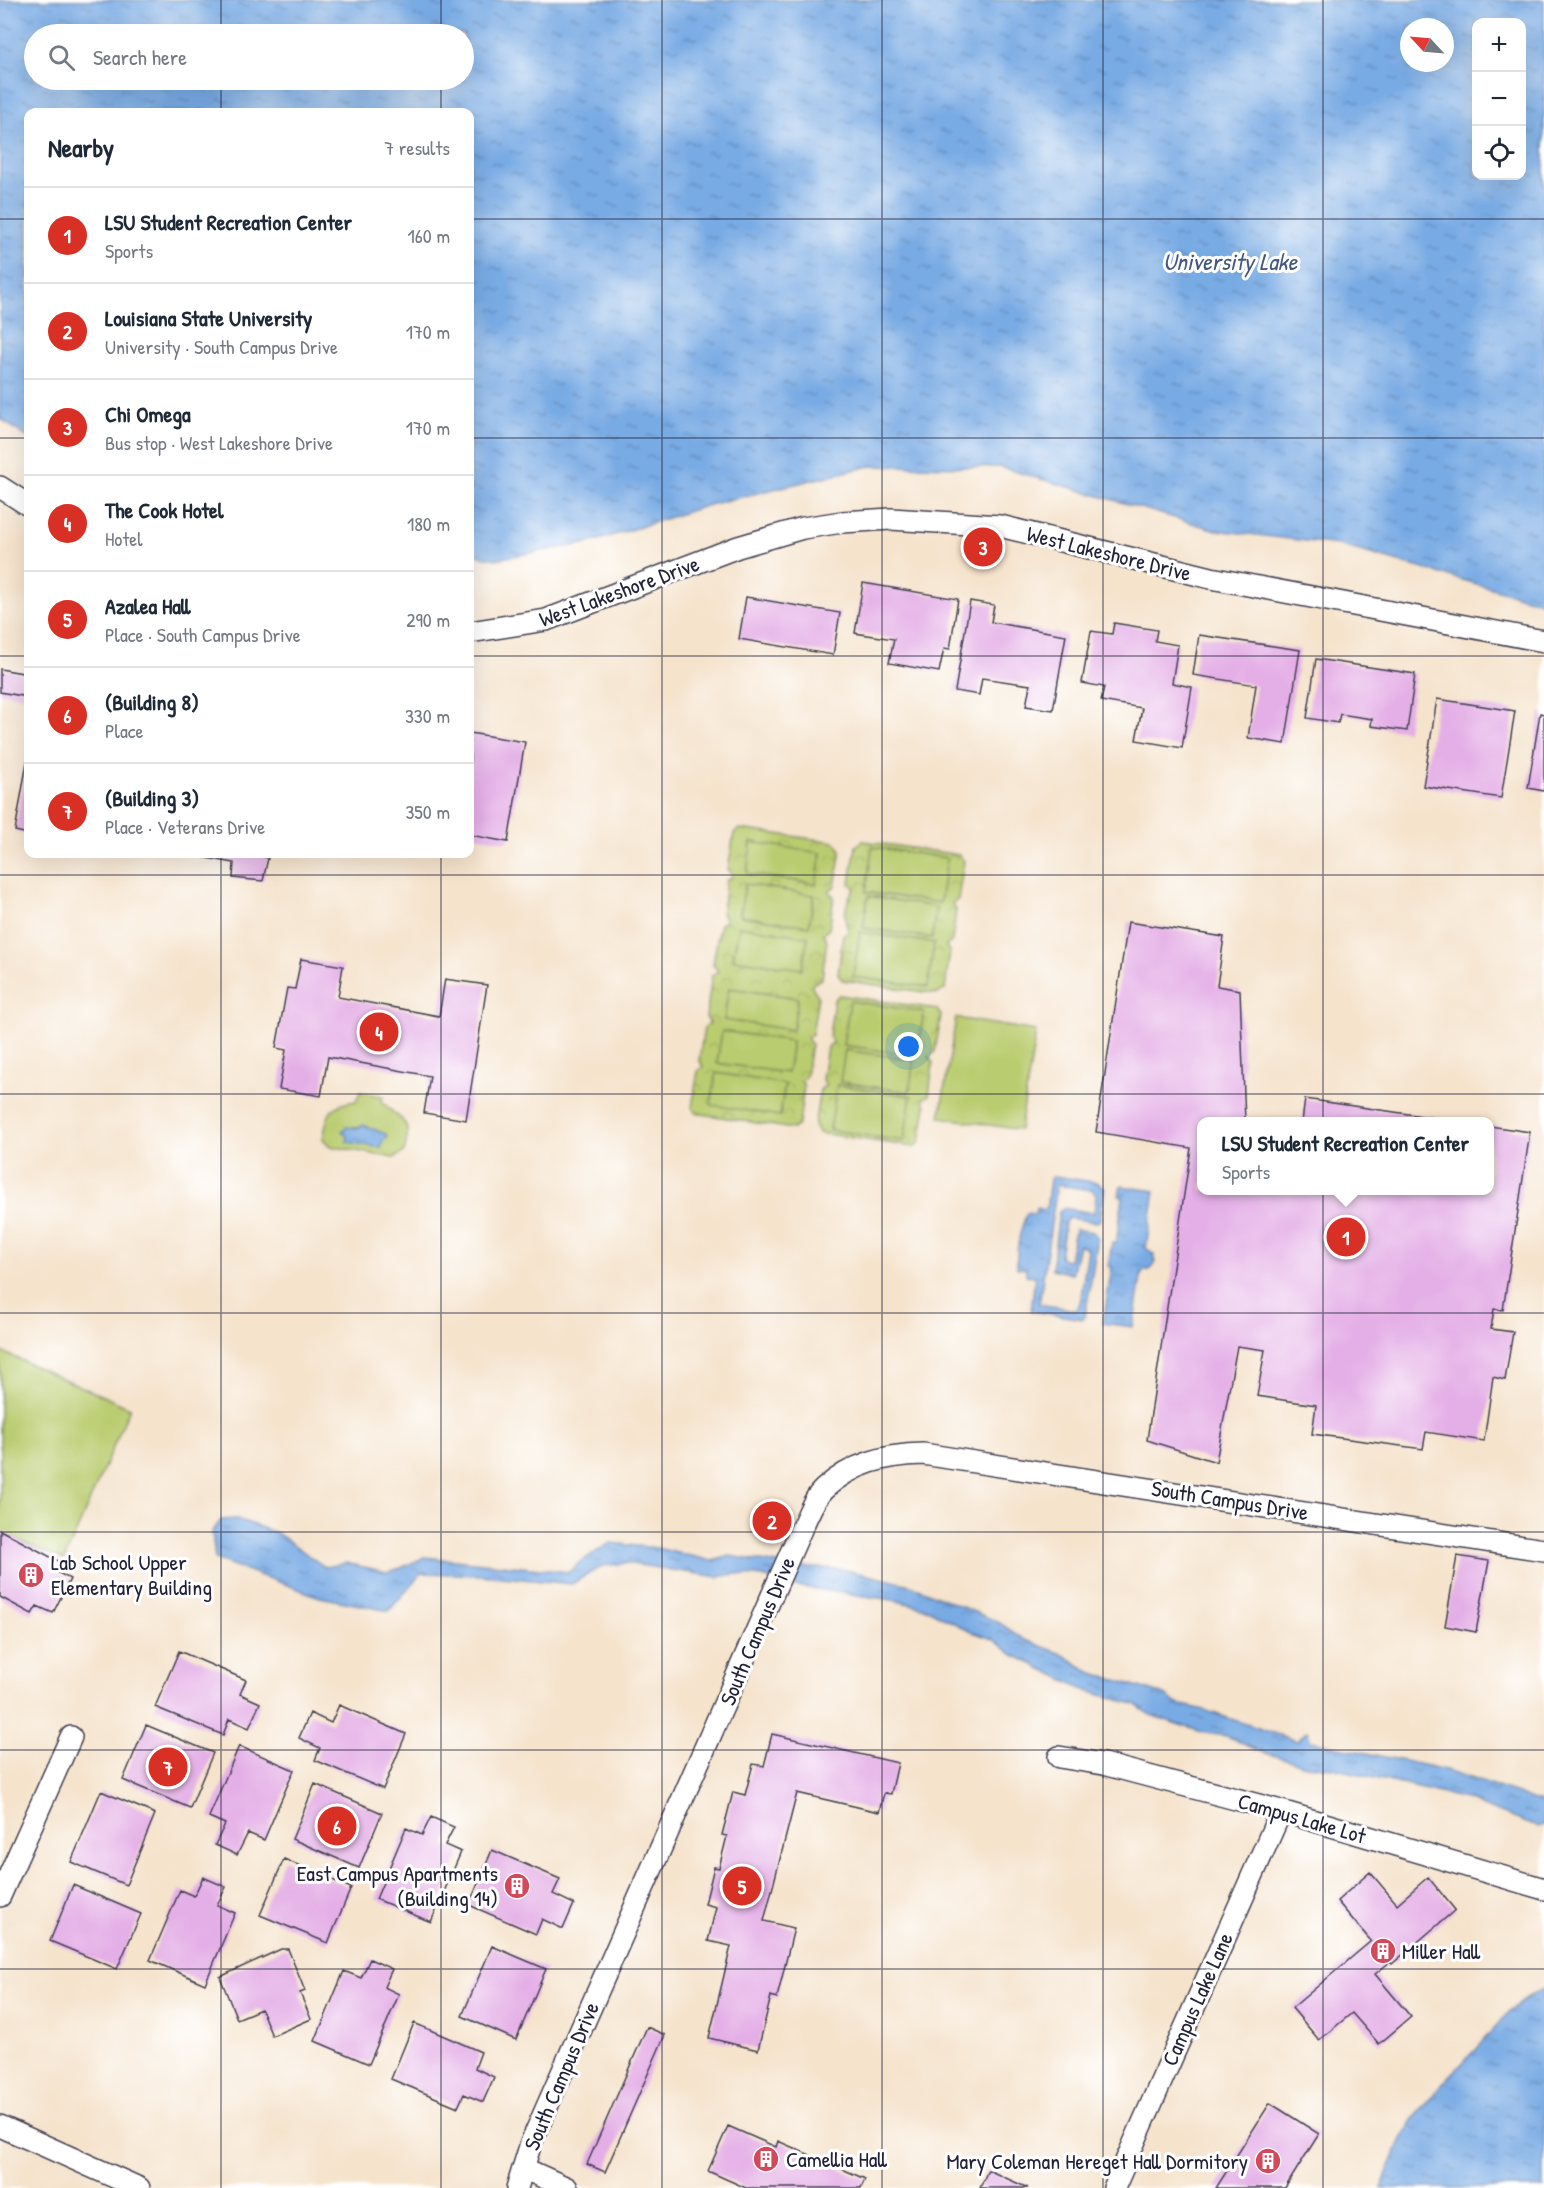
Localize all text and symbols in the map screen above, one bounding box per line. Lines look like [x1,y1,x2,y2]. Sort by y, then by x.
north arrow [1400,18,1454,72]
map controls [1472,18,1526,180]
button: + [1472,18,1526,72]
search box [24,24,474,90]
icon: search [45,41,78,74]
text: Search here [93,42,187,72]
button: − [1472,72,1526,126]
button: locate [1472,126,1526,180]
text: Nearby [48,130,114,165]
text: 7 results [384,134,450,161]
text: LSU Student Recreation Center [105,207,352,237]
text: 1 [64,222,71,249]
text: 160 m [408,222,450,249]
text: Sports [105,237,153,264]
water label: University Lake [1163,245,1299,278]
text: Louisiana State University [105,303,312,333]
text: 2 [63,318,72,345]
text: 170 m [406,318,450,345]
text: University · South Campus Drive [105,333,338,360]
text: Chi Omega [105,399,191,429]
text: 3 [63,414,72,441]
text: 170 m [406,414,450,441]
text: Bus stop · West Lakeshore Drive [105,429,333,456]
text: The Cook Hotel [105,495,224,525]
text: 4 [64,510,71,537]
text: 180 m [407,510,450,537]
street label: West Lakeshore Drive [1024,518,1195,588]
pin: 3 [964,524,1002,570]
text: Hotel [105,525,143,552]
street label: West Lakeshore Drive [535,548,703,634]
text: Azalea Hall [105,591,190,621]
text: 5 [63,606,72,633]
text: 290 m [406,606,450,633]
text: Place · South Campus Drive [105,621,301,648]
text: (Building 8) [105,687,199,717]
text: 6 [64,702,71,729]
text: 330 m [405,702,450,729]
text: Place [105,717,144,744]
text: (Building 3) [105,783,199,813]
text: 7 [63,798,72,825]
text: 350 m [405,798,450,825]
text: Place · Veterans Drive [105,813,265,840]
pin: 4 [360,1010,398,1054]
your location [894,1032,923,1061]
popup [1197,1117,1494,1195]
text: LSU Student Recreation Center [1222,1128,1469,1158]
text: Sports [1222,1158,1270,1185]
pin: 1 [1326,1214,1366,1260]
street label: South Campus Drive [1149,1473,1311,1527]
pin: 2 [752,1498,792,1544]
place label: Lab School Upper Elementary Building [51,1547,212,1602]
street label: South Campus Drive [712,1552,802,1710]
building icon: Lab School Upper Elementary Building [16,1560,46,1590]
pin: 7 [148,1744,188,1790]
street label: Campus Lake Lot [1235,1785,1370,1851]
pin: 6 [318,1804,356,1848]
place label: East Campus Apartments (Building 14) [297,1858,498,1913]
pin: 5 [722,1864,762,1908]
building icon: East Campus Apartments (Building 14) [502,1871,532,1901]
street label: Campus Lake Lane [1154,1928,1240,2070]
building icon: Miller Hall [1368,1936,1398,1966]
place label: Miller Hall [1402,1936,1481,1966]
street label: South Campus Drive [516,1997,606,2155]
building icon: Camellia Hall [751,2144,781,2174]
place label: Camellia Hall [786,2144,887,2174]
place label: Mary Coleman Hereget Hall Dormitory [947,2146,1248,2176]
building icon: Mary Coleman Hereget Hall Dormitory [1253,2146,1283,2176]

